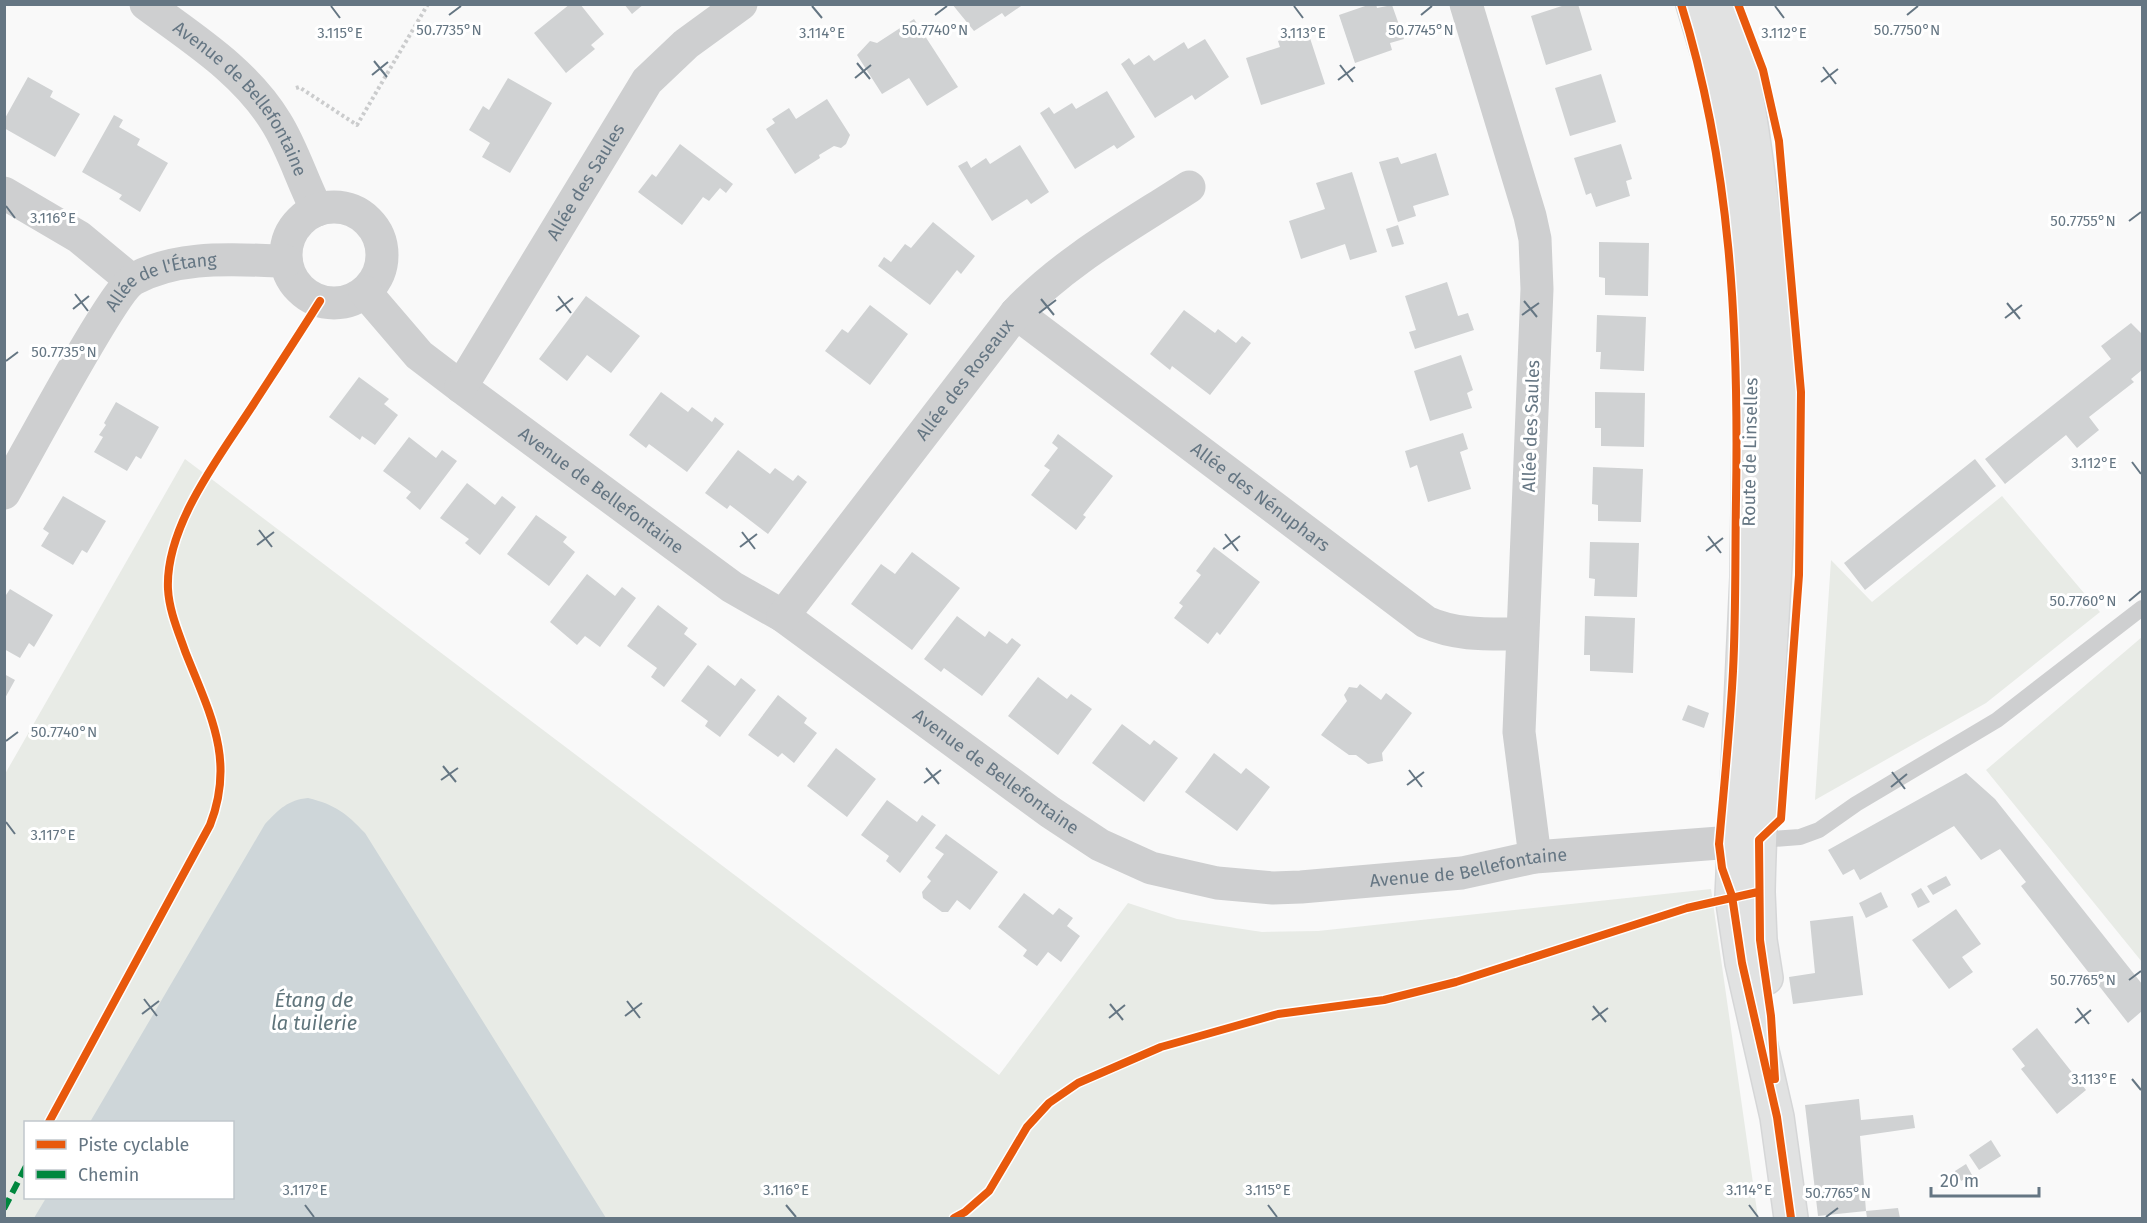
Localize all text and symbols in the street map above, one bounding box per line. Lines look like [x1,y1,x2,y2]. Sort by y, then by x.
street label: Avenue de Bellefontaine [169,16,312,179]
text: 50.7735°N [416,21,482,39]
text: 50.7740°N [902,21,968,39]
text: 50.7745°N [1388,21,1454,39]
text: 50.7750°N [1874,21,1940,39]
text: 3.115°E [317,24,363,42]
text: 3.114°E [799,24,845,42]
text: 3.113°E [1280,24,1326,42]
text: 3.112°E [1761,24,1807,42]
street label: Allée des Saules [542,120,629,244]
text: 3.116°E [30,209,76,227]
text: 50.7755°N [2050,212,2116,230]
street label: Allée de l'Étang [100,249,218,316]
street label: Allée des Roseaux [911,315,1018,445]
text: 50.7735°N [31,343,97,361]
street label: Allée des Saules [1518,359,1544,493]
street label: Route de Linselles [1738,377,1762,527]
street label: Avenue de Bellefontaine [514,422,688,559]
street label: Allée des Nénuphars [1187,438,1334,557]
text: 3.112°E [2071,454,2117,472]
text: 50.7760°N [2050,592,2116,610]
street label: Avenue de Bellefontaine [909,704,1083,839]
text: 50.7740°N [31,723,97,741]
text: 3.117°E [30,826,76,844]
street label: Avenue de Bellefontaine [1369,844,1568,892]
text: 50.7765°N [2050,971,2116,989]
water label: Étang de la tuilerie [271,988,357,1035]
text: 3.113°E [2071,1070,2117,1088]
legend [24,1121,234,1199]
text: Piste cyclable [78,1134,189,1156]
scale bar [1931,1160,2039,1198]
text: Chemin [78,1164,139,1186]
text: 20 m [1940,1170,1979,1192]
text: 3.117°E [282,1181,328,1199]
text: 3.116°E [763,1181,809,1199]
text: 3.115°E [1245,1181,1291,1199]
text: 3.114°E [1726,1181,1772,1199]
text: 50.7765°N [1805,1184,1871,1202]

